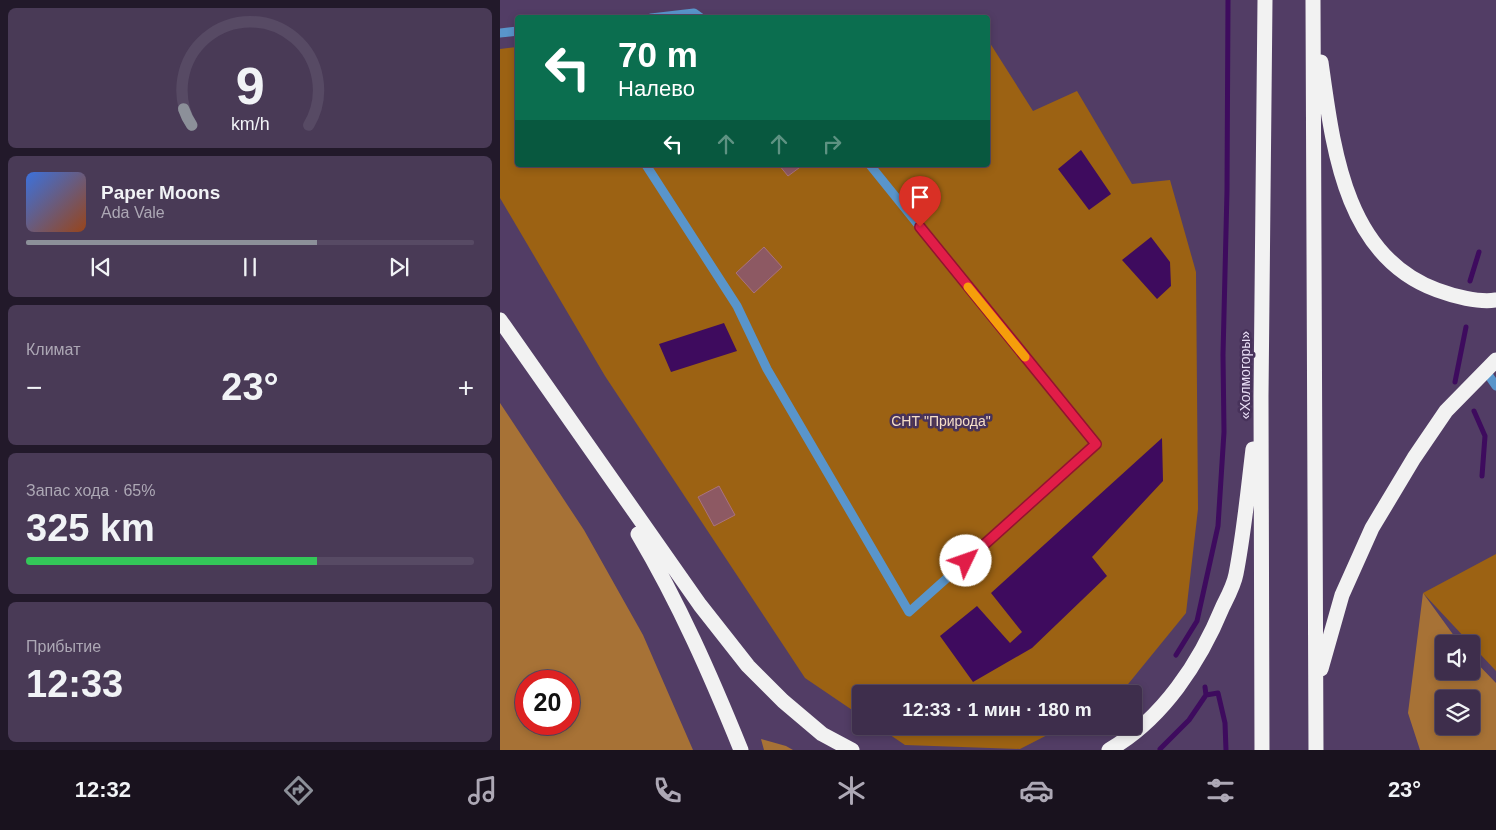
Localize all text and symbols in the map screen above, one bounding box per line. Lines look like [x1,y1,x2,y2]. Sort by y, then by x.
icon: left [535,35,600,100]
text: 70 m [618,35,698,74]
text: 9 [236,57,264,115]
text: Налево [618,76,695,101]
text: km/h [231,114,269,134]
icon: left [659,130,687,158]
icon: ahead [712,130,740,158]
icon: ahead [765,130,793,158]
icon: right [818,130,846,158]
pin [899,176,941,227]
text: Paper Moons [101,182,220,203]
icon: arrive [906,183,934,211]
text: Ada Vale [101,204,165,221]
icon: previous [87,253,115,281]
icon: pause [236,253,264,281]
icon: next [385,253,413,281]
street label: «Холмогоры» [1237,331,1253,419]
text: Климат [26,341,80,358]
text: 23° [221,366,279,408]
text: − [26,372,42,403]
text: + [458,372,474,403]
park label: СНТ "Природа" [891,413,991,429]
text: Запас хода · 65% [26,482,155,499]
text: 325 km [26,507,155,549]
position arrow [939,534,991,586]
map controls [1435,635,1480,735]
button: sound [1435,635,1480,680]
text: Прибытие [26,638,101,655]
text: 12:33 [26,663,123,705]
speed limit sign: 20 [515,670,580,735]
button: layers [1435,690,1480,735]
text: 12:33 · 1 мин · 180 m [902,699,1092,720]
icon: directions [281,773,316,808]
icon: music [465,773,500,808]
icon: phone [650,773,685,808]
icon: climate [834,773,869,808]
icon: car [1019,773,1054,808]
icon: filters [1203,773,1238,808]
text: 12:32 [75,777,131,802]
text: 23° [1388,777,1421,802]

